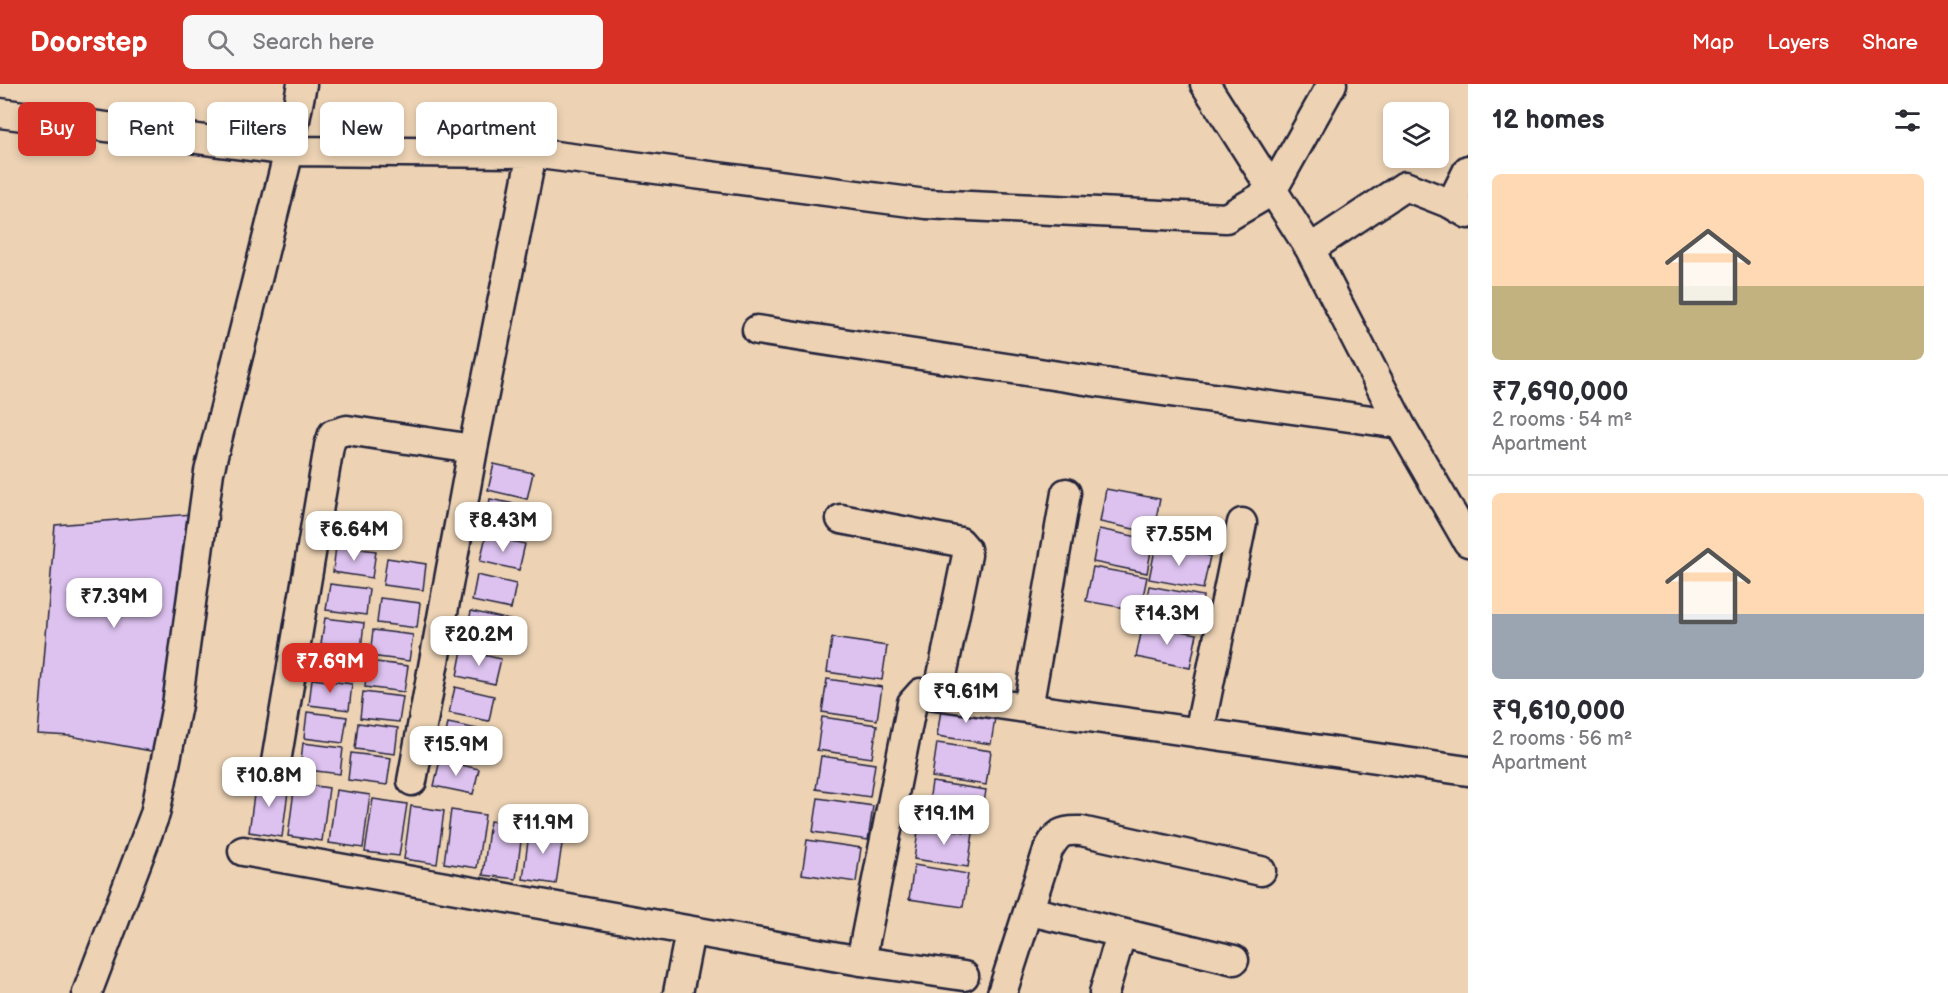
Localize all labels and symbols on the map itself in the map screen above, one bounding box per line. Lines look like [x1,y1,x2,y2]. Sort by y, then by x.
pin: ₹8.43M [454,502,552,553]
pin: ₹6.64M [305,511,403,562]
pin: ₹7.55M [1130,516,1228,567]
pin: ₹7.39M [65,578,163,629]
pin: ₹14.3M [1118,595,1216,646]
pin: ₹20.2M [430,616,528,667]
pin: ₹7.69M [281,643,379,694]
pin: ₹9.61M [917,673,1015,724]
pin: ₹15.9M [407,726,505,777]
pin: ₹10.8M [220,757,318,808]
pin: ₹19.1M [895,795,993,846]
pin: ₹11.9M [494,804,592,855]

